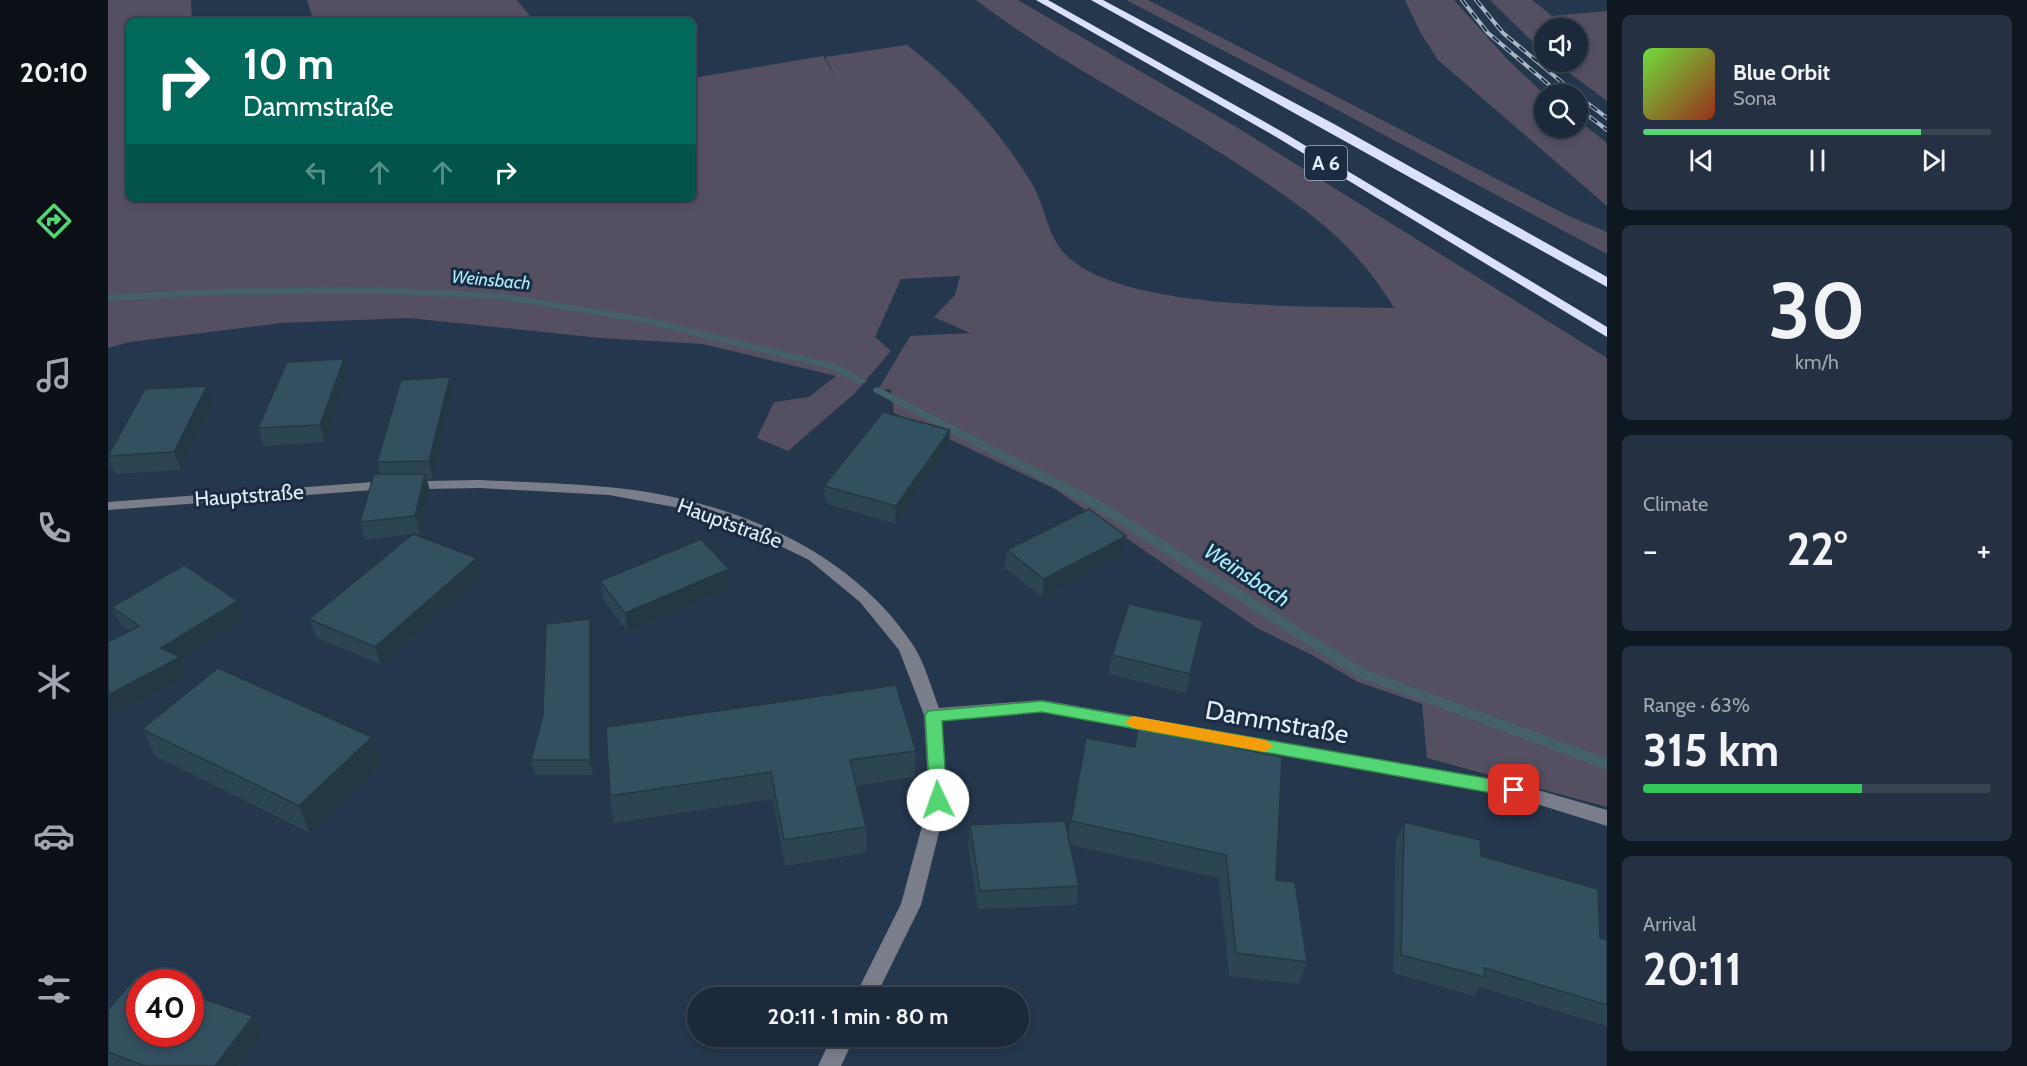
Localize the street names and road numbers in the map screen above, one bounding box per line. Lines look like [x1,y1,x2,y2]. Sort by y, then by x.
road number: A 6 [1305,146,1347,180]
street label: Hauptstraße [194,479,305,511]
street label: Hauptstraße [674,493,786,554]
street label: Dammstraße [1203,694,1351,750]

